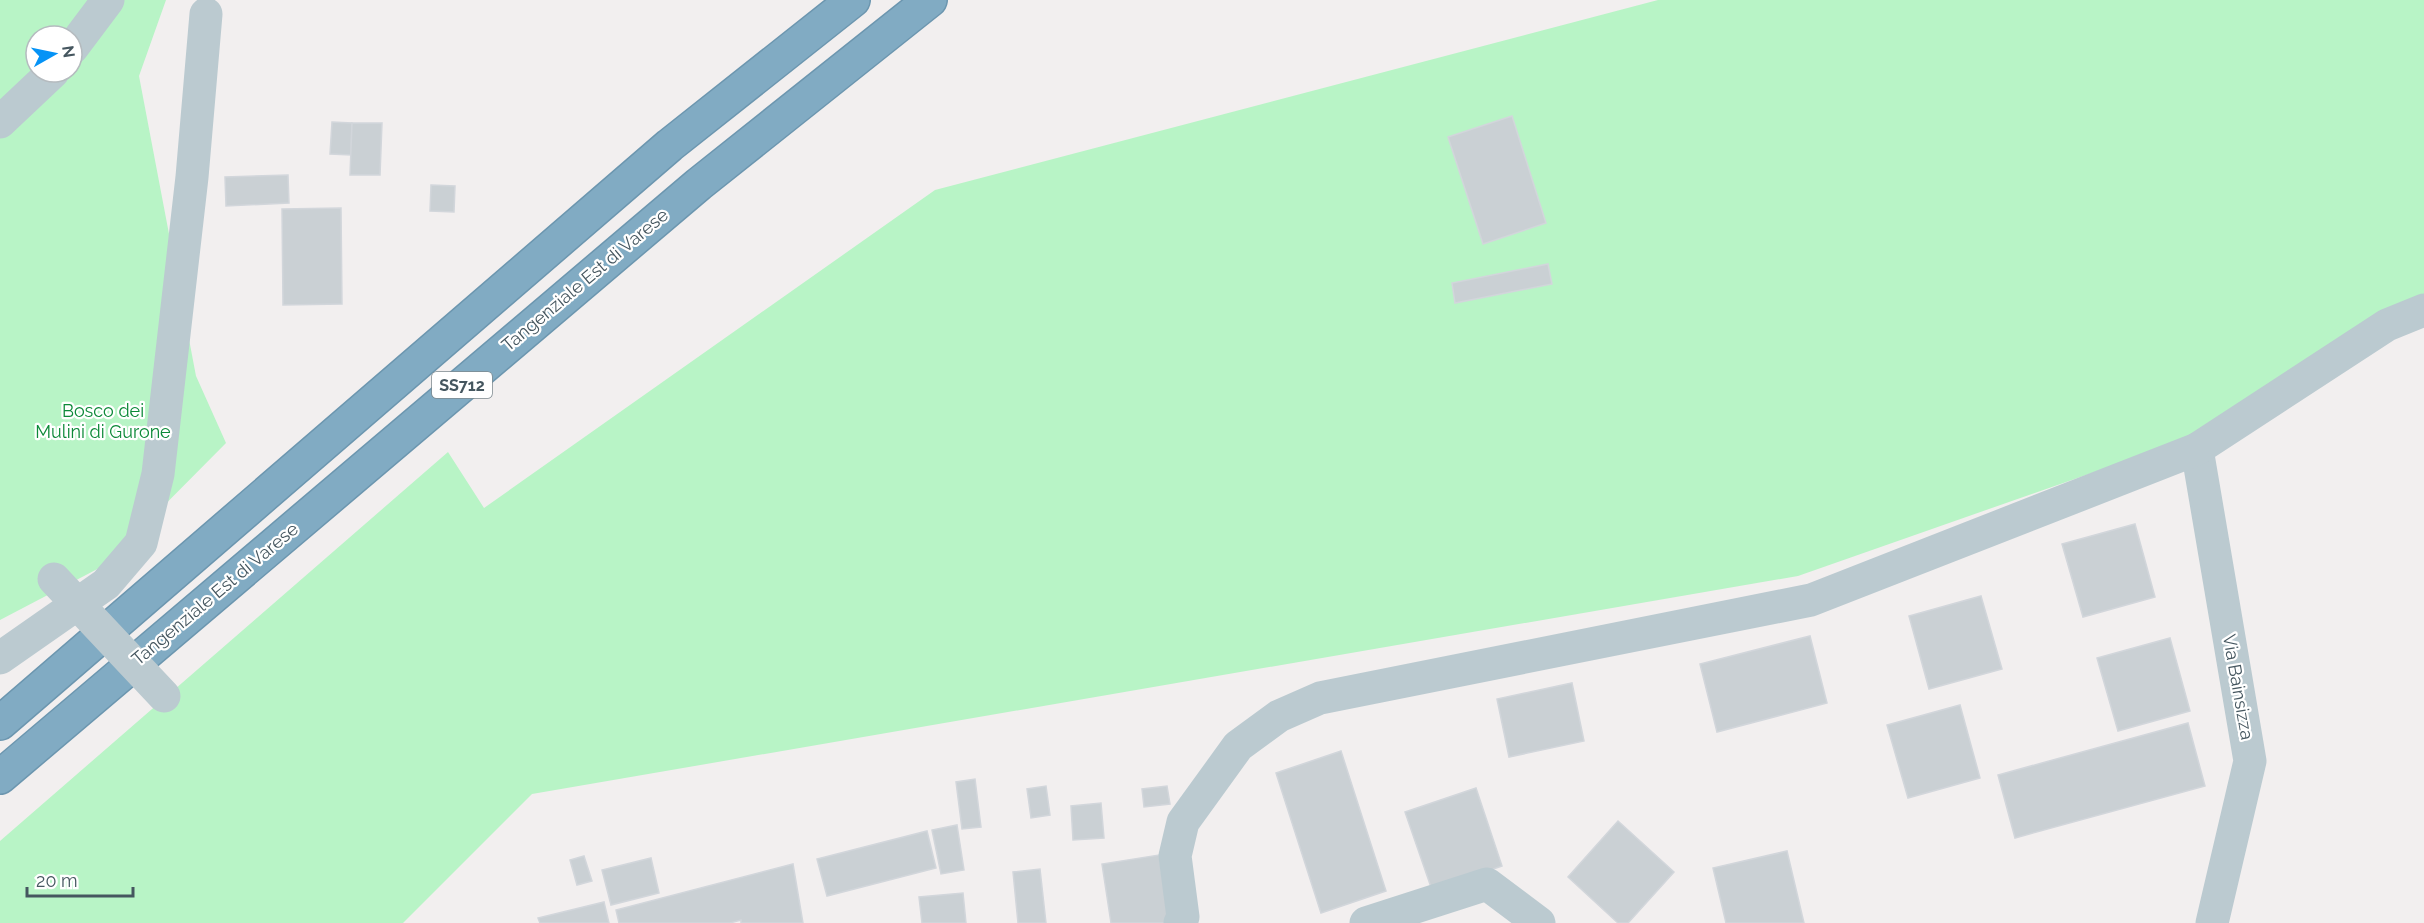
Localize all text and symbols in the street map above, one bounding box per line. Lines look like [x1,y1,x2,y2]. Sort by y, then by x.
north arrow [24,24,84,84]
text: N [58,44,79,59]
street label: Tangenziale Est di Varese [497,204,672,355]
road number: SS712 [432,372,492,398]
park label: Bosco dei Mulini di Gurone [35,400,171,442]
street label: Tangenziale Est di Varese [127,518,302,669]
street label: Via Bainsizza [2219,632,2258,741]
scale bar [27,860,134,898]
text: 20 m [36,870,78,891]

